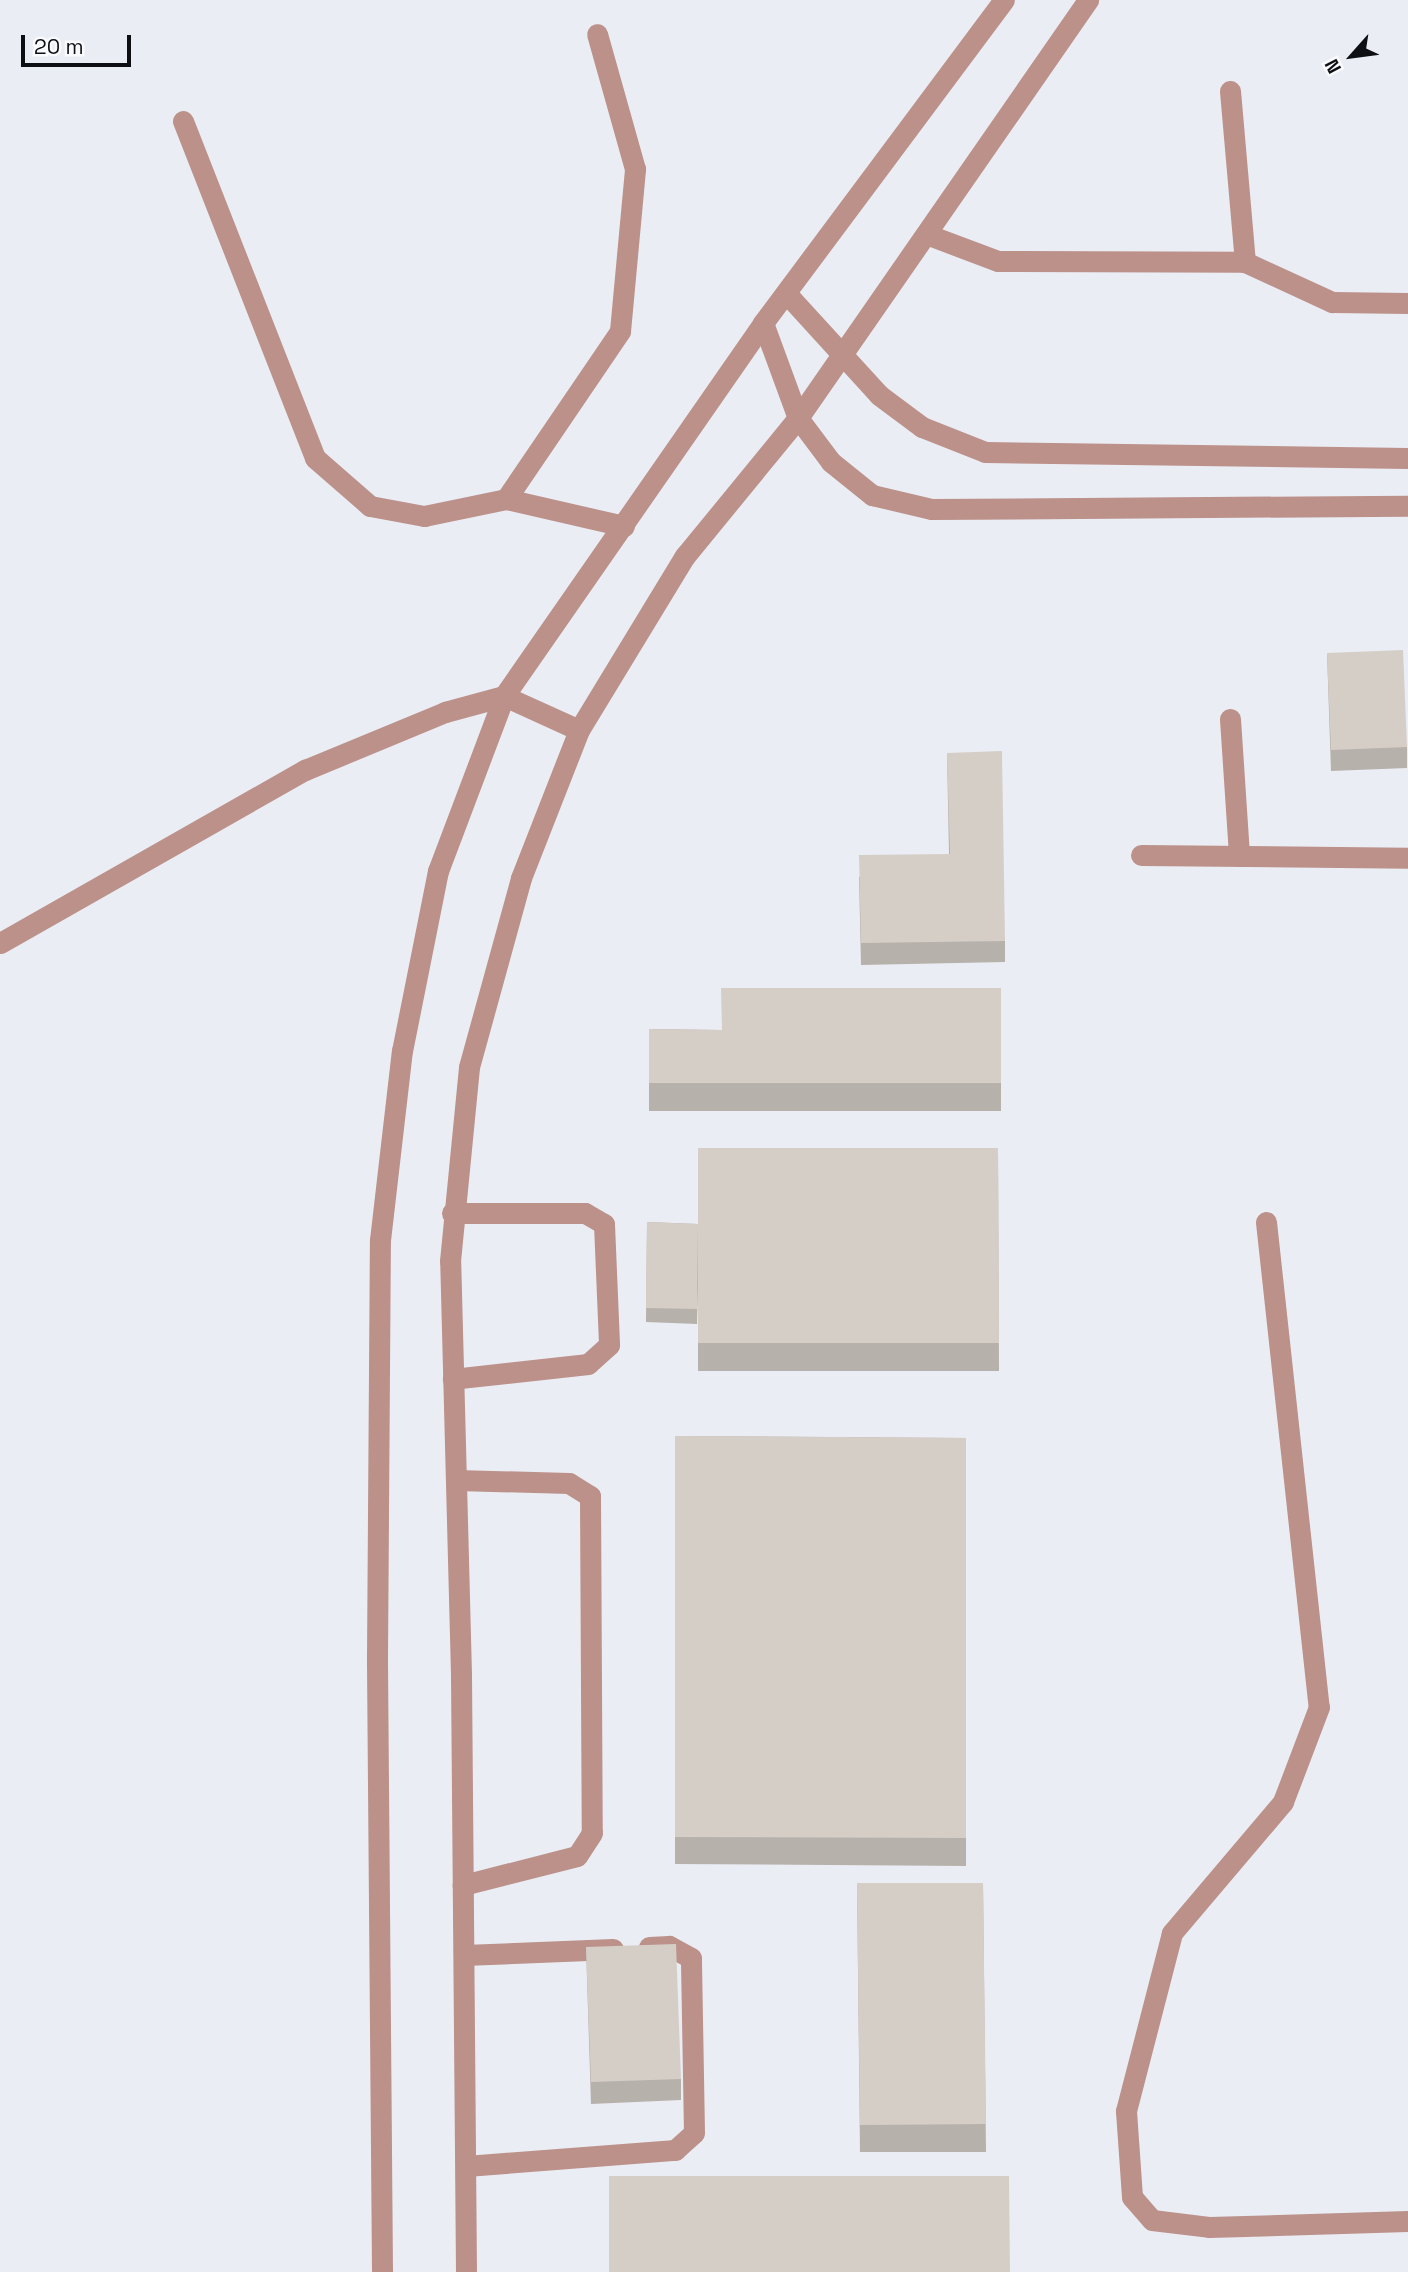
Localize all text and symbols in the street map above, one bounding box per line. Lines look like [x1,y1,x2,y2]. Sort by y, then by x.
scale bar [24,21,135,65]
north arrow [1317,21,1387,91]
text: 20 m [34,33,84,60]
text: N [1319,55,1347,78]

